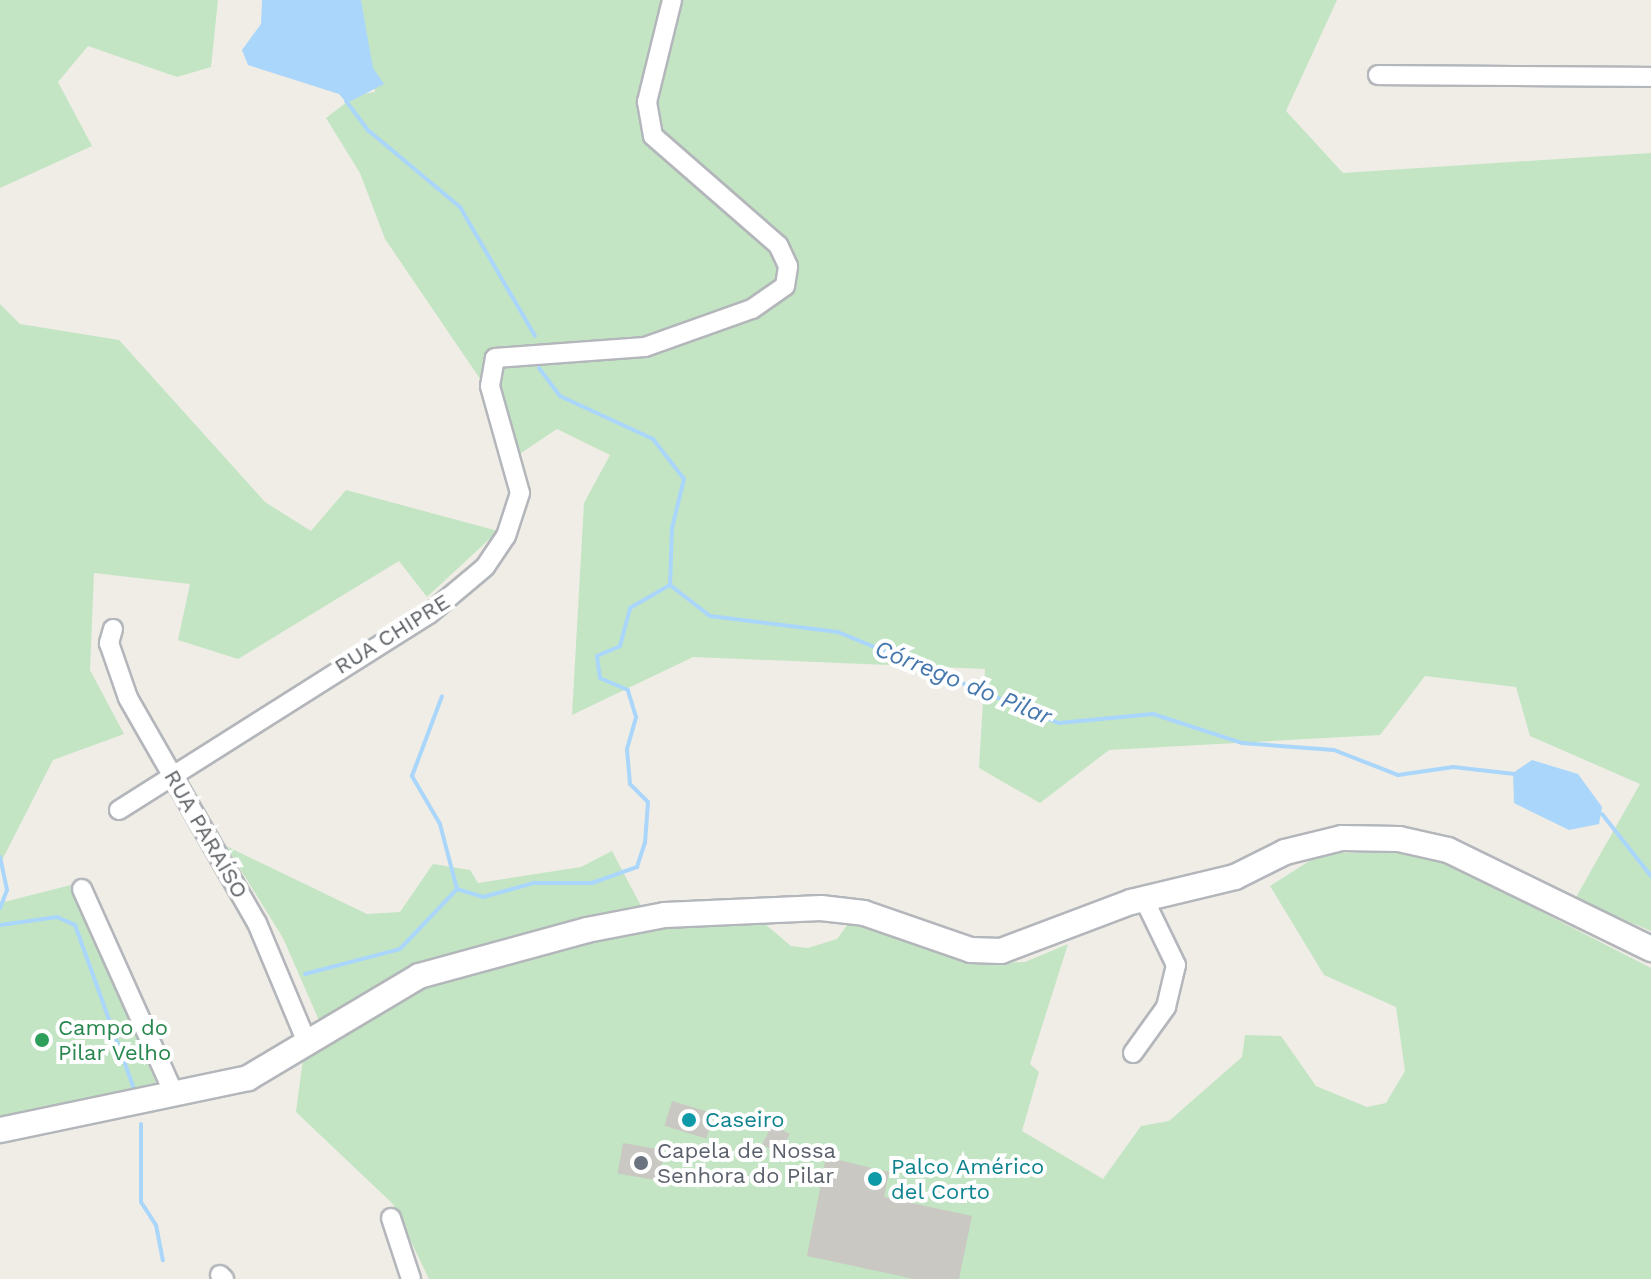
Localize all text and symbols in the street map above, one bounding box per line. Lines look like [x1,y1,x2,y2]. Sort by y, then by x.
street label: RUA CHIPRE [329,588,455,680]
water label: Córrego do Pilar [870,634,1056,732]
street label: RUA PARAÍSO [158,765,254,903]
place label: Campo do Pilar Velho [58,1014,172,1066]
marker: Campo do Pilar Velho [33,1031,51,1049]
place label: Caseiro [705,1107,785,1133]
marker: Caseiro [680,1111,698,1129]
place label: Capela de Nossa Senhora do Pilar [657,1137,837,1188]
place label: Palco Américo del Corto [891,1153,1045,1204]
marker: Capela de Nossa Senhora do Pilar [632,1154,650,1172]
marker: Palco Américo del Corto [866,1170,884,1188]

